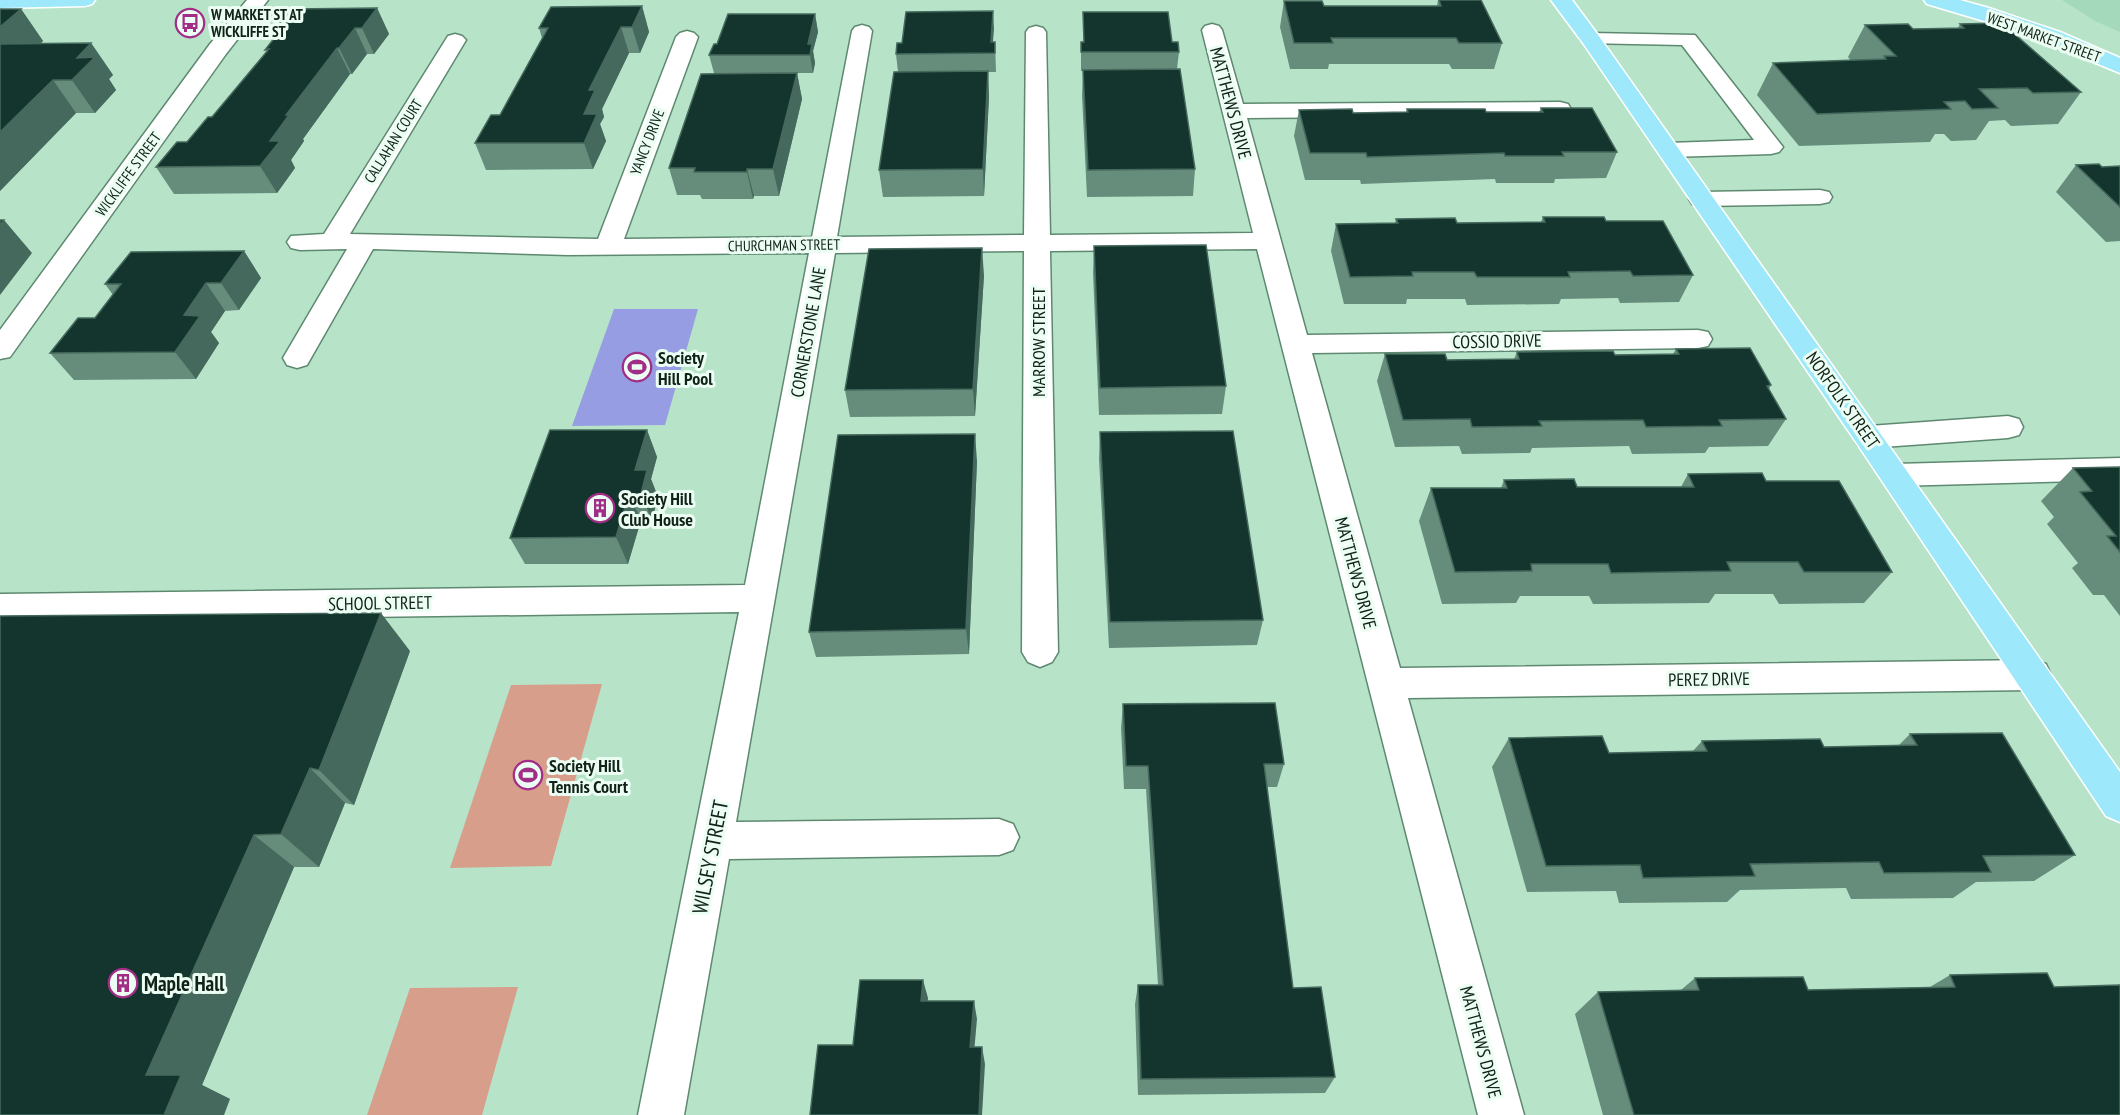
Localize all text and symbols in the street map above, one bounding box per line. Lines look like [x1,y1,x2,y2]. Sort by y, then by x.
place label: W MARKET ST AT WICKLIFFE ST [210,5,303,41]
bus stop icon: W MARKET ST AT WICKLIFFE ST [174,7,206,39]
street label: WEST MARKET STREET [1985,8,2104,66]
street label: MATTHEWS DRIVE [1205,45,1257,161]
street label: CALLAHAN COURT [360,95,426,186]
street label: YANCY DRIVE [626,106,668,178]
street label: WICKLIFFE STREET [91,128,165,220]
street label: CHURCHMAN STREET [728,235,841,255]
street label: CORNERSTONE LANE [785,265,831,399]
street label: MARROW STREET [1027,287,1050,397]
street label: COSSIO DRIVE [1452,329,1542,353]
place label: Society Hill Pool [658,346,713,390]
street label: NORFOLK STREET [1801,347,1885,453]
sports icon: Society Hill Pool [621,351,653,383]
place label: Society Hill Club House [621,487,693,531]
building icon: Society Hill Club House [584,492,616,524]
street label: MATTHEWS DRIVE [1330,515,1382,631]
street label: SCHOOL STREET [328,591,432,615]
street label: PEREZ DRIVE [1668,667,1750,691]
place label: Society Hill Tennis Court [549,754,629,798]
sports icon: Society Hill Tennis Court [512,759,544,791]
street label: WILSEY STREET [686,797,734,916]
building icon: Maple Hall [107,967,139,999]
place label: Maple Hall [144,970,225,997]
street label: MATTHEWS DRIVE [1455,984,1507,1100]

